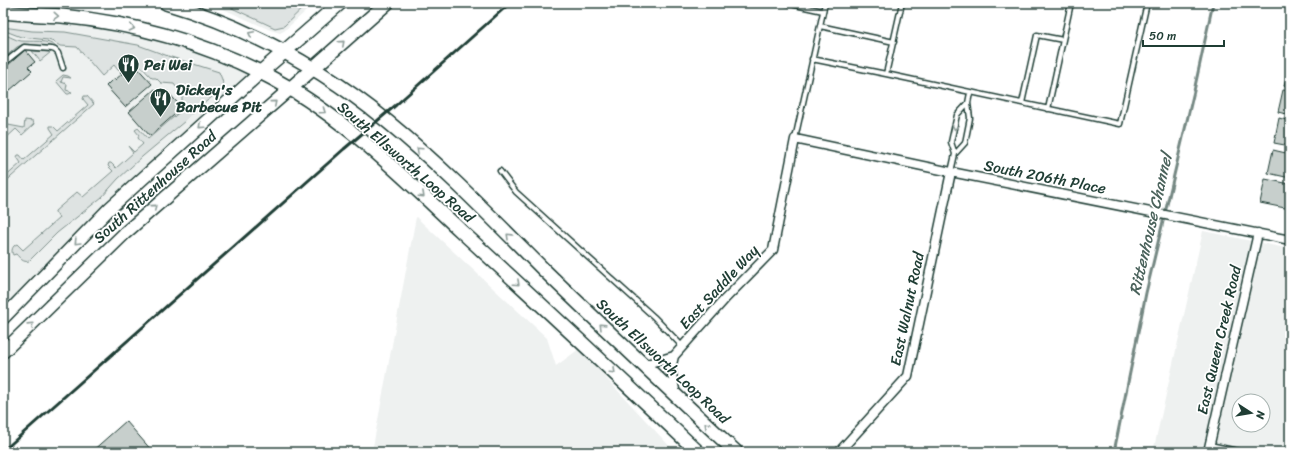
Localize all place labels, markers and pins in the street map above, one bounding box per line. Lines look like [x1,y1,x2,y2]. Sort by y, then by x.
restaurant icon: Pei Wei [116,52,142,85]
place label: Pei Wei [144,52,193,78]
place label: Dickey's Barbecue Pit [176,77,262,120]
restaurant icon: Dickey's Barbecue Pit [147,86,173,119]

